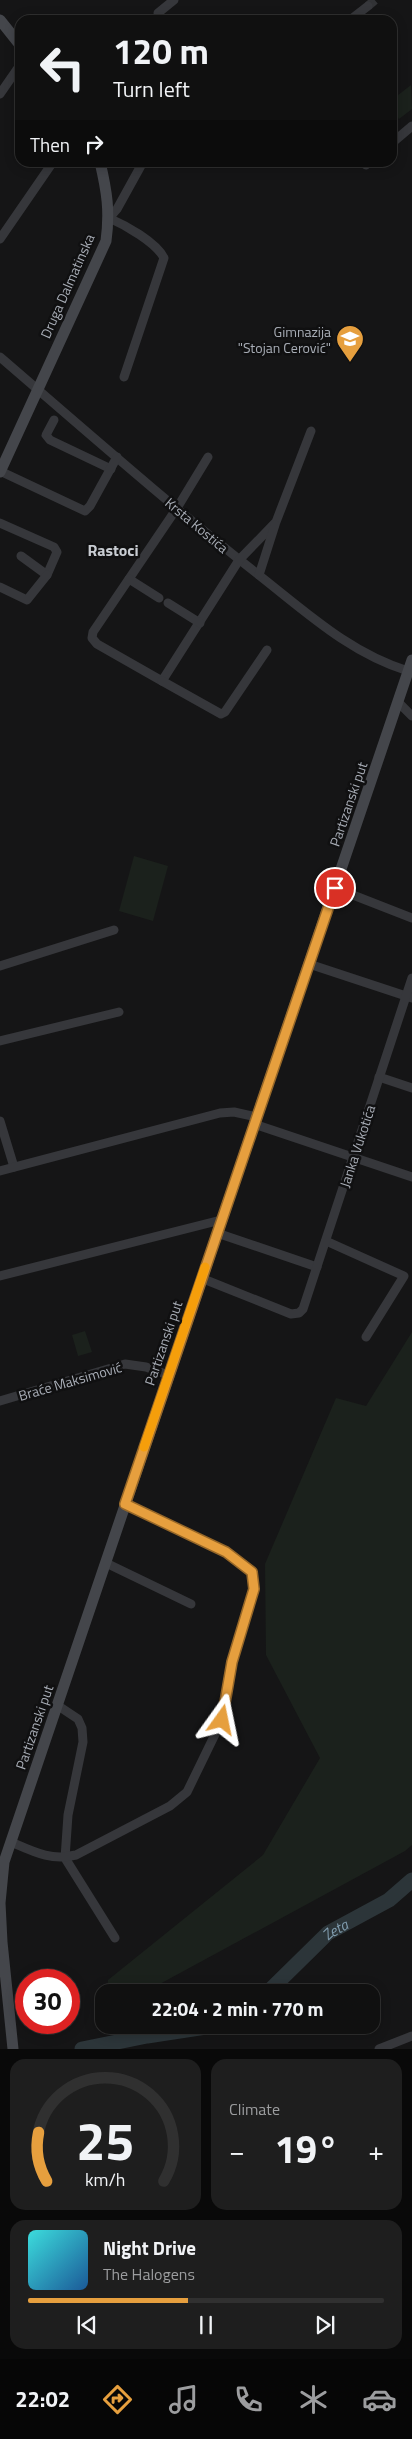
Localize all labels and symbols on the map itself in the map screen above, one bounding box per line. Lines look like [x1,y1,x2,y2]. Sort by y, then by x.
street label: Druga Dalmatinska [35,230,99,342]
place label: Gimnazija "Stojan Cerović" [238,321,331,358]
school or university icon: Gimnazija "Stojan Cerović" [335,324,365,363]
street label: Krsta Kostića [161,492,233,558]
district label: Rastoci [87,538,139,562]
street label: Partizanski put [324,759,372,849]
pin [314,867,356,909]
street label: Janka Vukotića [334,1102,380,1190]
street label: Partizanski put [139,1298,187,1388]
street label: Braće Maksimović [16,1356,124,1406]
street label: Partizanski put [10,1682,58,1772]
position arrow [195,1693,247,1745]
water label: Zeta [316,1912,353,1945]
speed limit sign: 30 [15,1969,80,2034]

